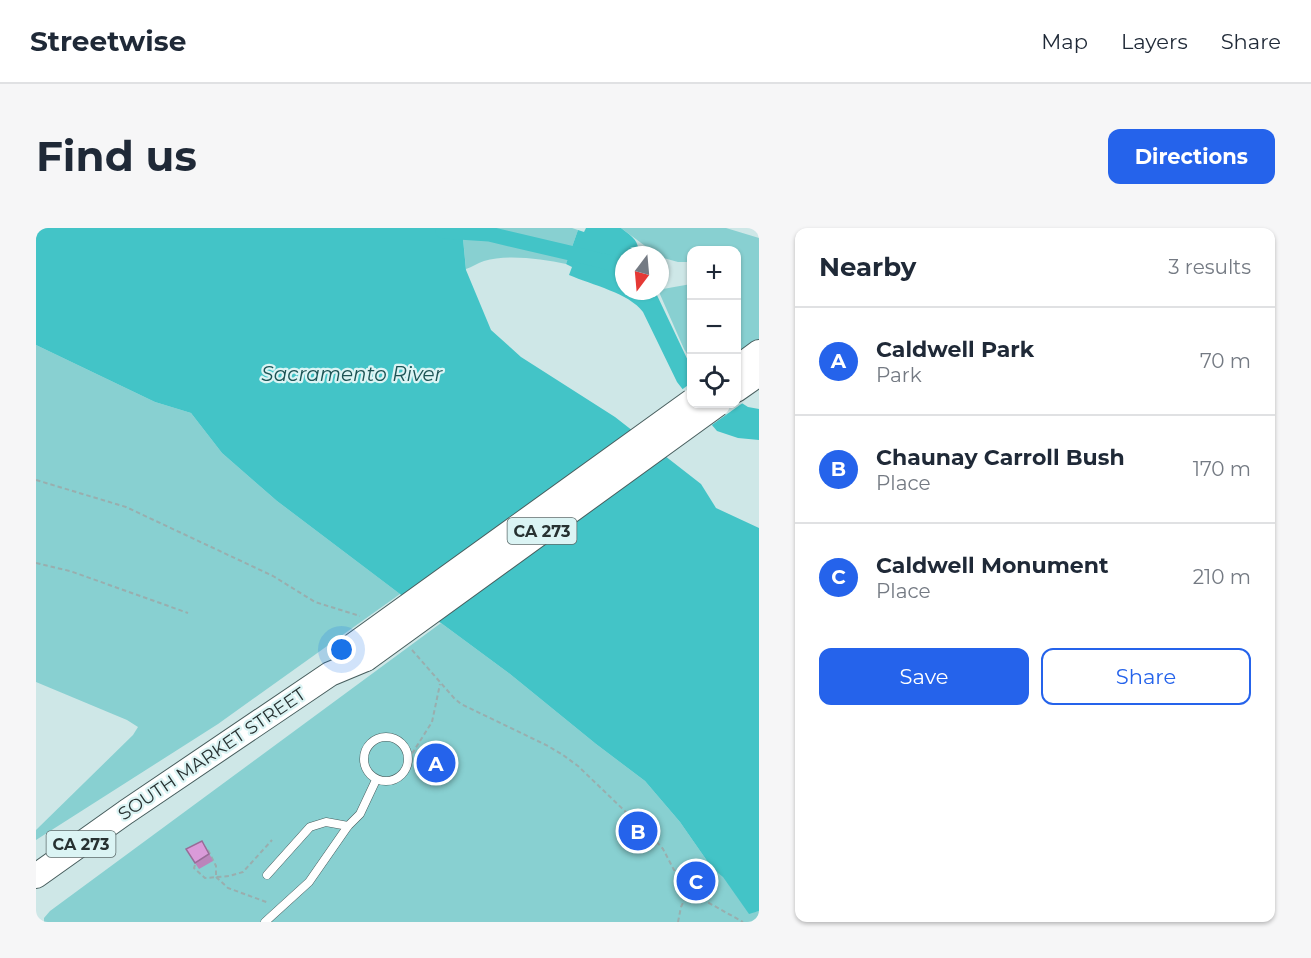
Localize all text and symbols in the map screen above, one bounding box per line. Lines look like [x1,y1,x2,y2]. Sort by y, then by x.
text: Streetwise [30,24,186,58]
text: Map [1041,29,1088,54]
text: Layers [1121,29,1188,54]
text: Share [1221,29,1281,54]
button: Directions [1108,129,1275,184]
text: Find us [36,130,197,182]
north arrow [615,246,669,300]
map controls [687,246,741,408]
button: + [687,246,741,300]
text: Nearby [819,251,916,283]
text: 3 results [1168,255,1251,279]
button: − [687,300,741,354]
text: Caldwell Park [876,336,1034,363]
text: A [831,349,846,373]
text: 70 m [1200,349,1251,373]
button: locate [687,354,741,408]
water label: Sacramento River [261,362,444,386]
text: Park [876,363,922,387]
text: Chaunay Carroll Bush [876,444,1125,471]
text: B [831,457,846,481]
text: 170 m [1193,457,1251,481]
text: Place [876,471,931,495]
road number: CA 273 [508,518,576,544]
text: Caldwell Monument [876,552,1108,579]
text: C [831,565,846,589]
text: 210 m [1193,565,1251,589]
text: Place [876,579,931,603]
your location [327,635,356,664]
button: Save [819,648,1029,705]
button: Share [1041,648,1251,705]
street label: SOUTH MARKET STREET [114,683,311,825]
pin: A [416,740,456,786]
pin: B [618,808,658,854]
road number: CA 273 [46,831,116,857]
pin: C [676,858,716,904]

